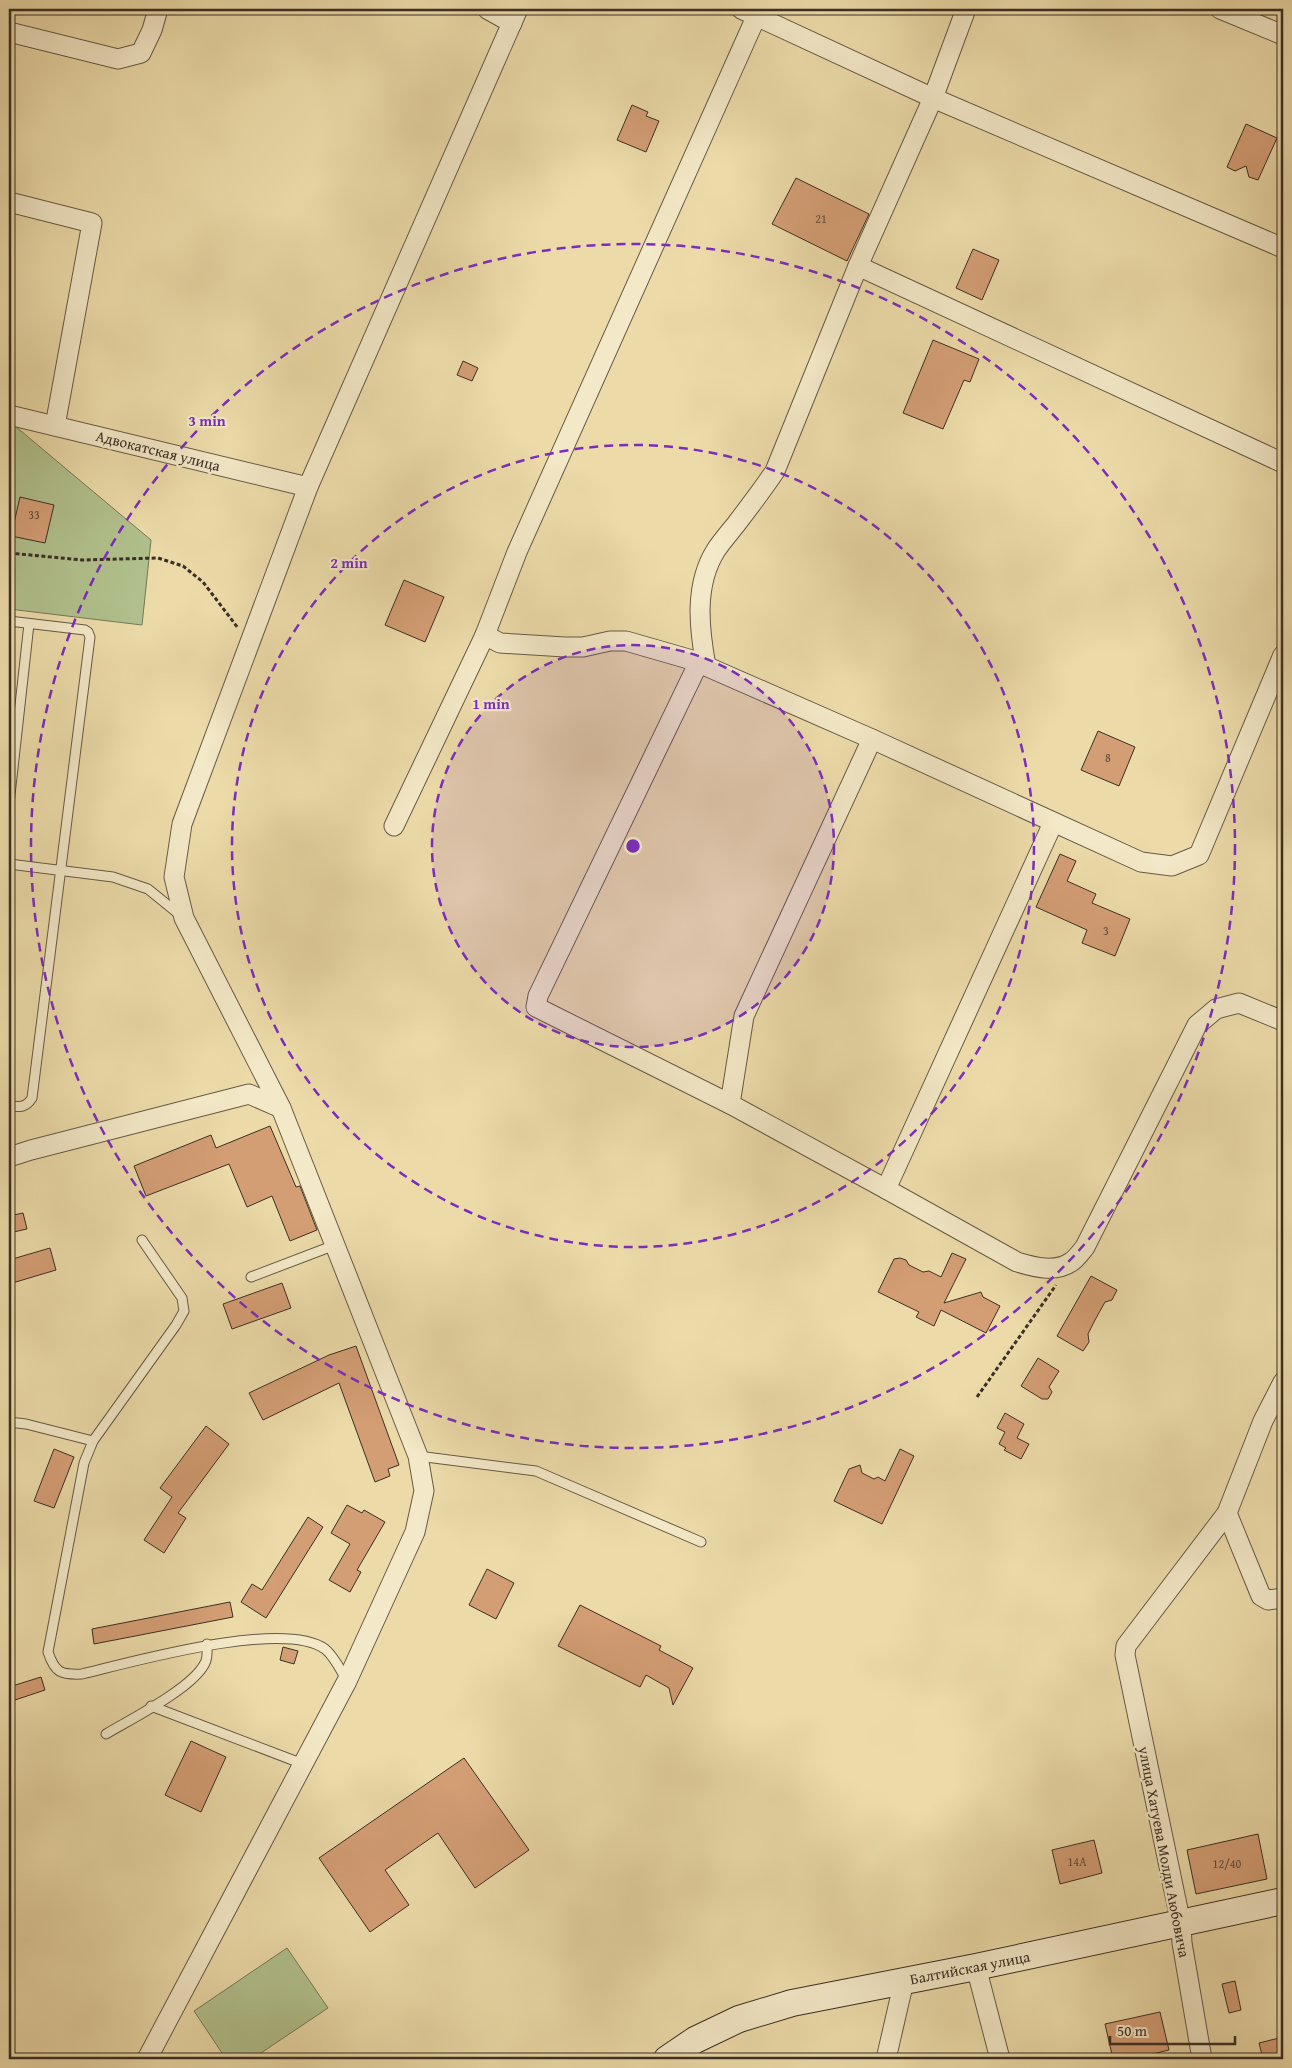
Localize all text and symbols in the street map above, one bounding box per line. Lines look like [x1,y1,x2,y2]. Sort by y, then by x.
house number: 21 [815,210,827,227]
text: 3 min [188,410,226,431]
street label: Адвокатская улица [94,425,223,476]
house number: 33 [28,506,40,523]
text: 2 min [330,552,368,573]
text: 1 min [472,693,510,714]
house number: 8 [1105,749,1111,766]
centre of rings [624,837,642,855]
house number: 3 [1103,922,1109,939]
street label: улица Хатуева Молди Аюбовича [1134,1744,1195,1960]
house number: 14А [1068,1853,1087,1870]
house number: 12/40 [1213,1855,1242,1872]
street label: Балтийская улица [908,1945,1033,1989]
scale bar [1110,2013,1234,2045]
text: 50 m [1117,2020,1148,2041]

